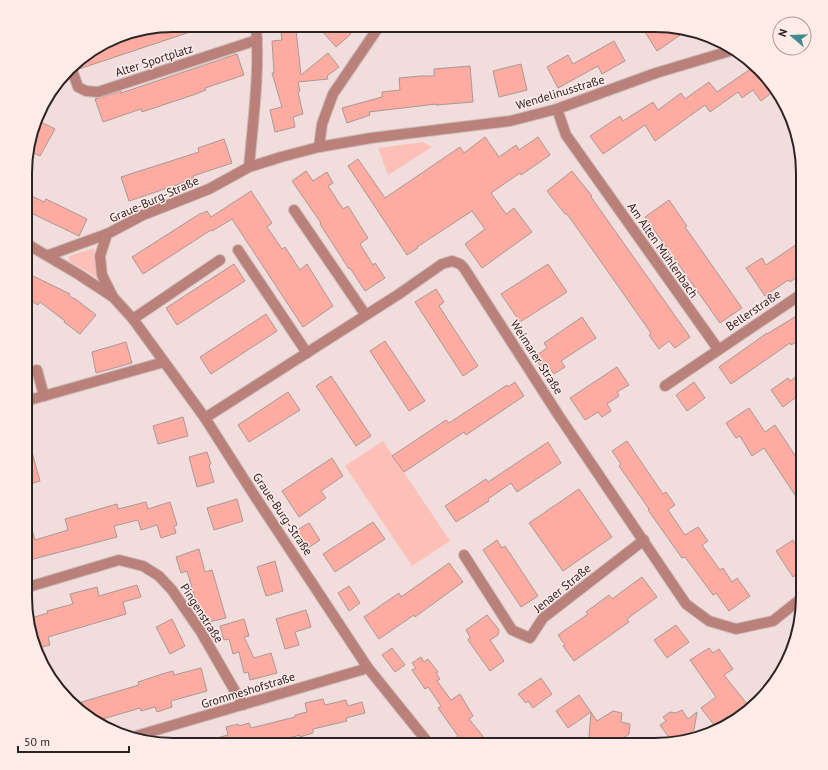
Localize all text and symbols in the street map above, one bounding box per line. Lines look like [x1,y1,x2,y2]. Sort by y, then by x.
north arrow [772,16,812,56]
text: N [775,27,790,38]
street label: Alter Sportplatz [113,40,195,80]
street label: Wendelinusstraße [514,71,606,113]
street label: Graue-Burg-Straße [107,173,201,225]
street label: Am Alten Mühlenbach [624,199,702,301]
street label: Bellerstraße [723,286,783,334]
street label: Weimarer Straße [507,317,567,397]
street label: Graue-Burg-Straße [250,470,316,558]
street label: Jenaer Straße [530,560,594,616]
street label: Pingenstraße [177,580,227,646]
street label: Grommeshofstraße [199,669,297,711]
scale bar [18,728,129,754]
text: 50 m [24,734,50,749]

